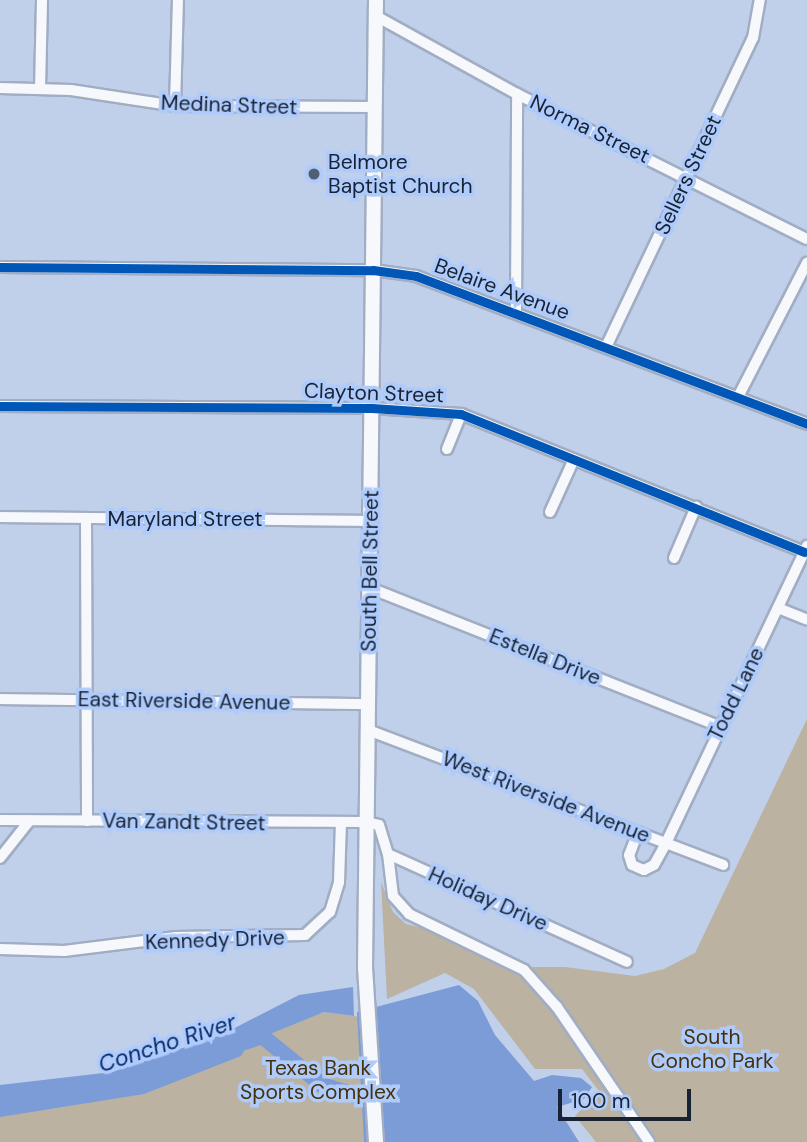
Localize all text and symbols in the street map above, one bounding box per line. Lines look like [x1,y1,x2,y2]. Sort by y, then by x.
street label: Norma Street [526,89,654,169]
street label: Medina Street [160,90,298,120]
street label: Sellers Street [649,111,727,239]
place label: Belmore Baptist Church [328,149,473,199]
marker: Belmore Baptist Church [306,166,322,182]
street label: Belaire Avenue [431,253,573,325]
street label: Clayton Street [304,378,444,408]
street label: South Bell Street [356,490,384,652]
street label: Maryland Street [108,506,262,532]
street label: Estella Drive [486,623,604,691]
street label: Todd Lane [703,643,769,745]
street label: East Riverside Avenue [78,687,290,715]
street label: West Riverside Avenue [439,746,653,848]
street label: Van Zandt Street [102,808,266,836]
street label: Holiday Drive [425,862,551,936]
street label: Kennedy Drive [145,925,285,955]
water label: Concho River [95,1008,239,1078]
park label: South Concho Park [650,1024,774,1074]
park label: Texas Bank Sports Complex [240,1055,396,1105]
scale bar [562,1076,695,1120]
text: 100 m [571,1087,631,1115]

